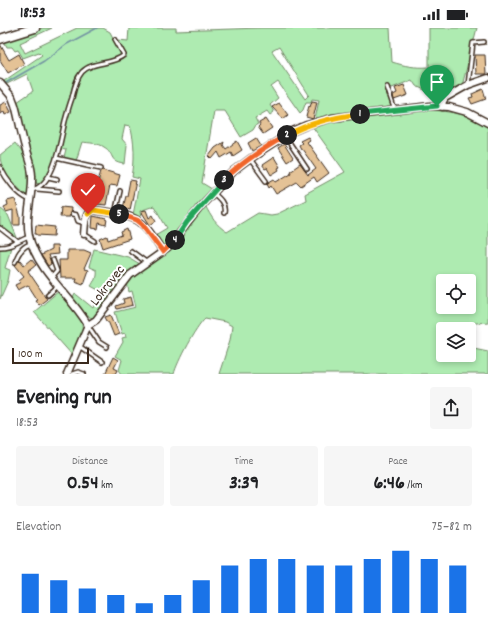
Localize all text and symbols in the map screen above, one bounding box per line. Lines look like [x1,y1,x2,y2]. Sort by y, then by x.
text: 18:53 [20,3,45,25]
pin [420,65,454,106]
icon: arrive [426,71,448,93]
pin: 1 [350,104,370,124]
text: 1 [359,106,361,122]
pin: 2 [277,125,297,145]
text: 2 [285,127,289,143]
pin: 3 [214,170,234,190]
text: 3 [222,172,226,188]
pin [71,173,105,214]
icon: check [77,179,99,201]
pin: 5 [109,204,129,224]
text: 5 [116,206,122,222]
pin: 4 [165,230,185,250]
text: 4 [173,232,177,248]
street label: Lokrovec [86,261,130,311]
map controls [436,274,476,362]
button: locate [436,274,476,314]
button: layers [436,322,476,362]
scale bar [12,346,89,365]
text: 100 m [18,347,42,363]
text: Evening run [16,383,112,414]
button: share [430,387,472,429]
text: 18:53 [16,414,38,433]
text: Distance [72,454,108,470]
text: Time [235,454,253,470]
text: Pace [388,454,408,470]
text: 0.54 [67,470,99,498]
text: 3:39 [229,470,259,498]
text: 6:46 [374,470,405,498]
text: km [99,478,113,494]
text: /km [405,478,422,494]
text: Elevation [16,518,61,537]
text: 75–82 m [432,518,472,537]

